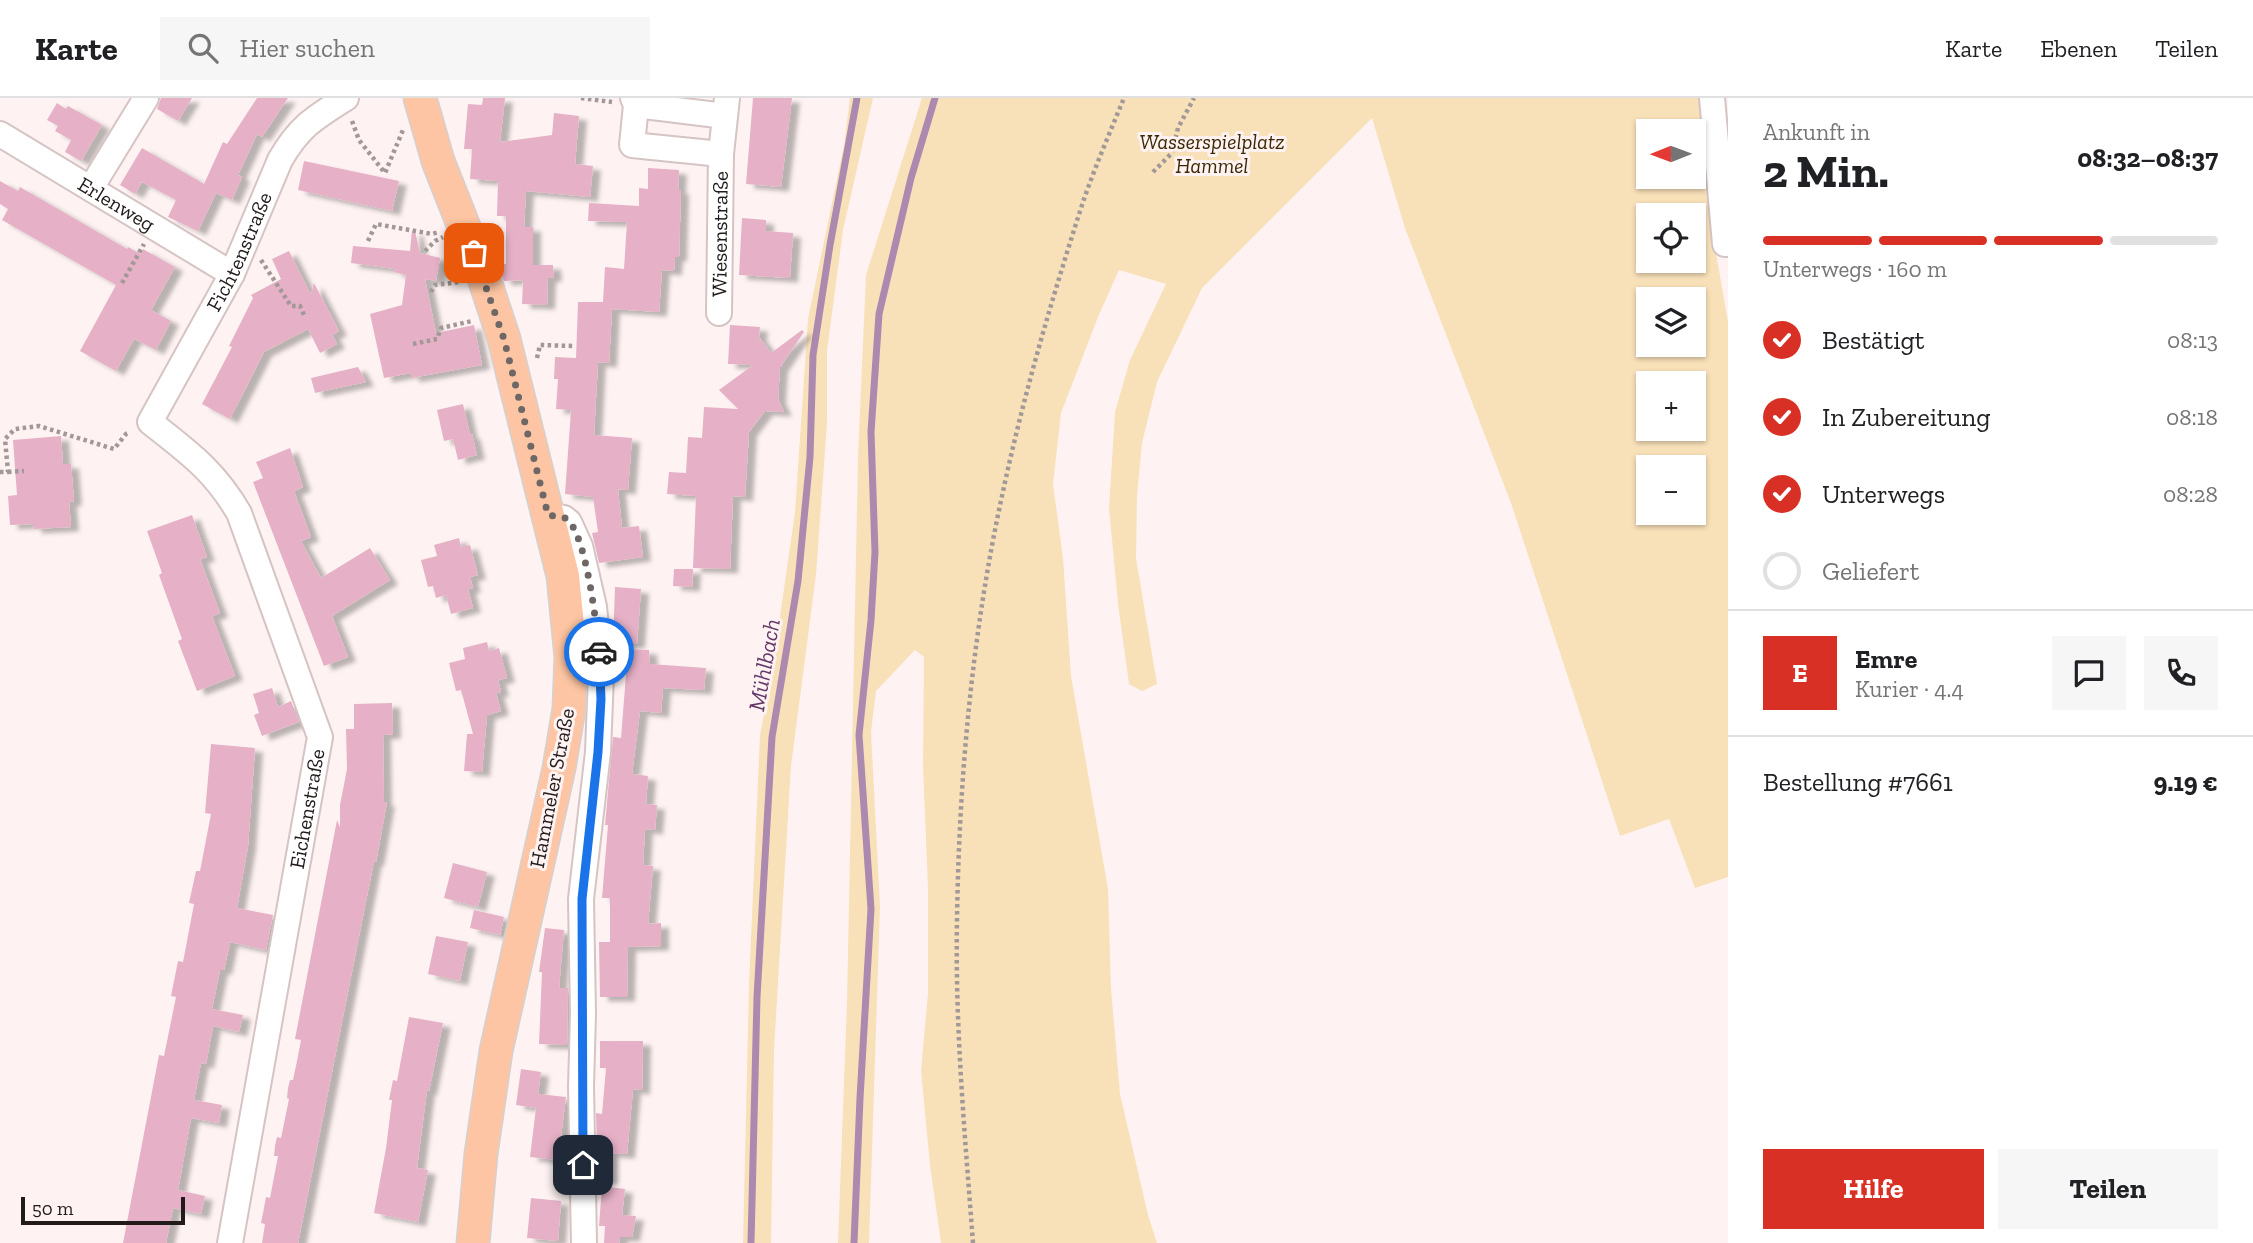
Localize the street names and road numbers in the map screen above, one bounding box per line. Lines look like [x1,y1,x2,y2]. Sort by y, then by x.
street label: Erlenweg [74,171,160,237]
street label: Wiesenstraße [706,171,733,297]
street label: Fichtenstraße [201,188,277,315]
street label: Hammeler Straße [524,706,579,870]
street label: Eichenstraße [284,747,330,871]

